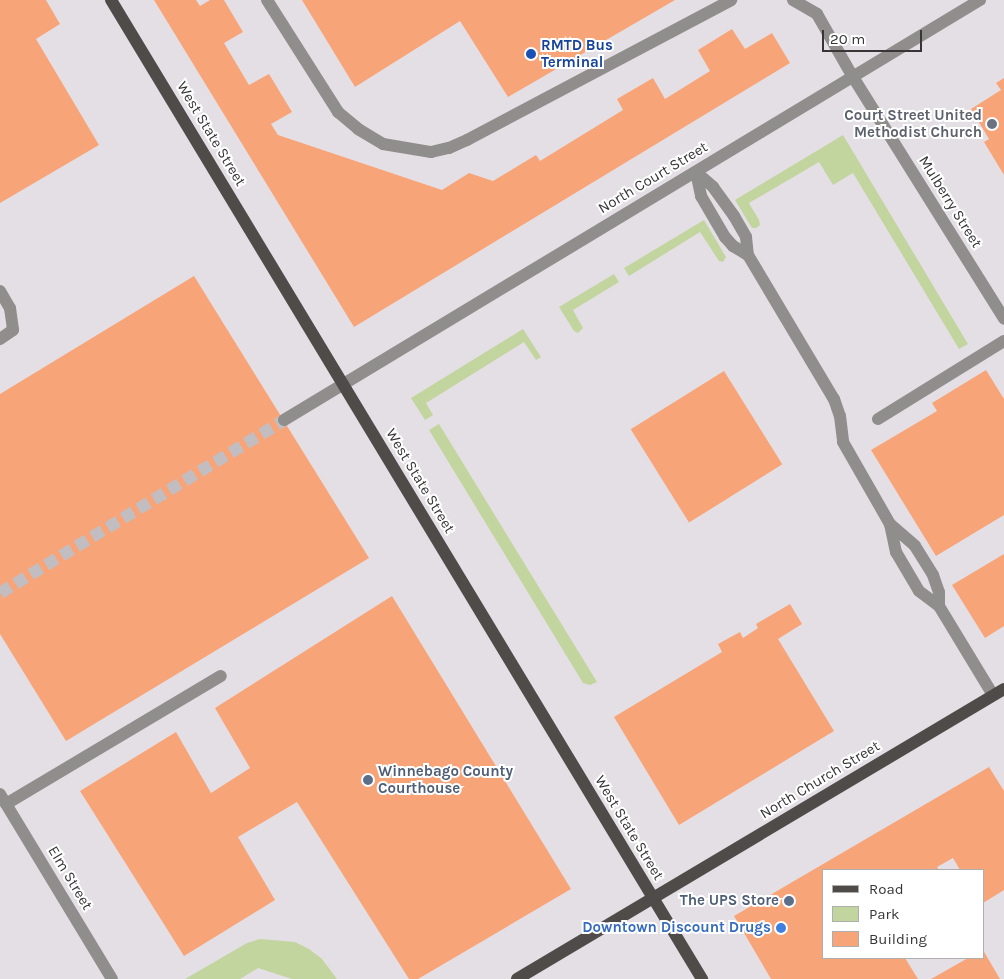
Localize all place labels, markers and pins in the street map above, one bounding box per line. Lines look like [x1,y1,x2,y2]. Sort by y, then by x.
place label: RMTD Bus Terminal [541,36,613,71]
marker: RMTD Bus Terminal [525,48,537,60]
place label: Court Street United Methodist Church [844,106,982,141]
marker: Court Street United Methodist Church [986,118,998,130]
place label: Winnebago County Courthouse [378,762,513,797]
marker: Winnebago County Courthouse [362,774,374,786]
place label: The UPS Store [680,892,779,910]
marker: The UPS Store [783,895,795,907]
place label: Downtown Discount Drugs [582,919,771,937]
marker: Downtown Discount Drugs [775,922,787,934]

